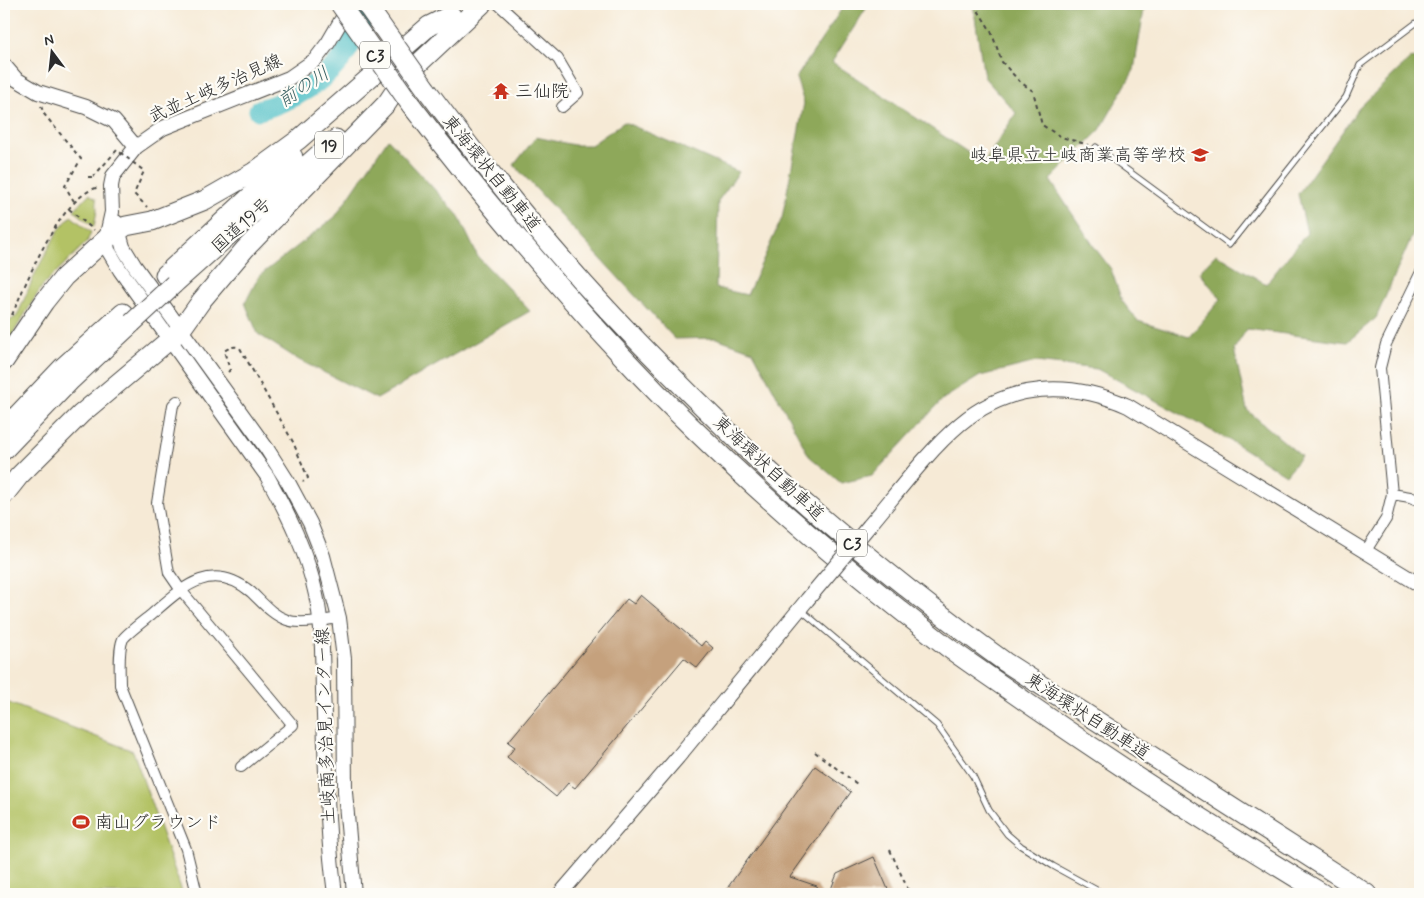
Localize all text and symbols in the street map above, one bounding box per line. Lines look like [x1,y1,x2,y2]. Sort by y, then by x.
north arrow [28,28,78,78]
text: N [42,31,56,50]
road number: C3 [360,42,390,68]
street label: 武並土岐多治見線 [145,49,286,129]
water label: 前の川 [273,61,335,113]
place label: 三仙院 [515,80,569,104]
temple icon: 三仙院 [491,81,511,101]
street label: 東海環状自動車道 [437,110,546,237]
road number: 19 [315,132,343,158]
place label: 岐阜県立土岐商業高等学校 [970,144,1186,168]
school or university icon: 岐阜県立土岐商業高等学校 [1190,145,1210,165]
street label: 国道19号 [207,192,277,259]
street label: 東海環状自動車道 [707,411,829,527]
road number: C3 [837,530,867,556]
street label: 土岐南多治見インター線 [311,627,341,825]
street label: 東海環状自動車道 [1021,668,1154,766]
place label: 南山グラウンド [95,811,221,835]
sports icon: 南山グラウンド [71,812,91,832]

